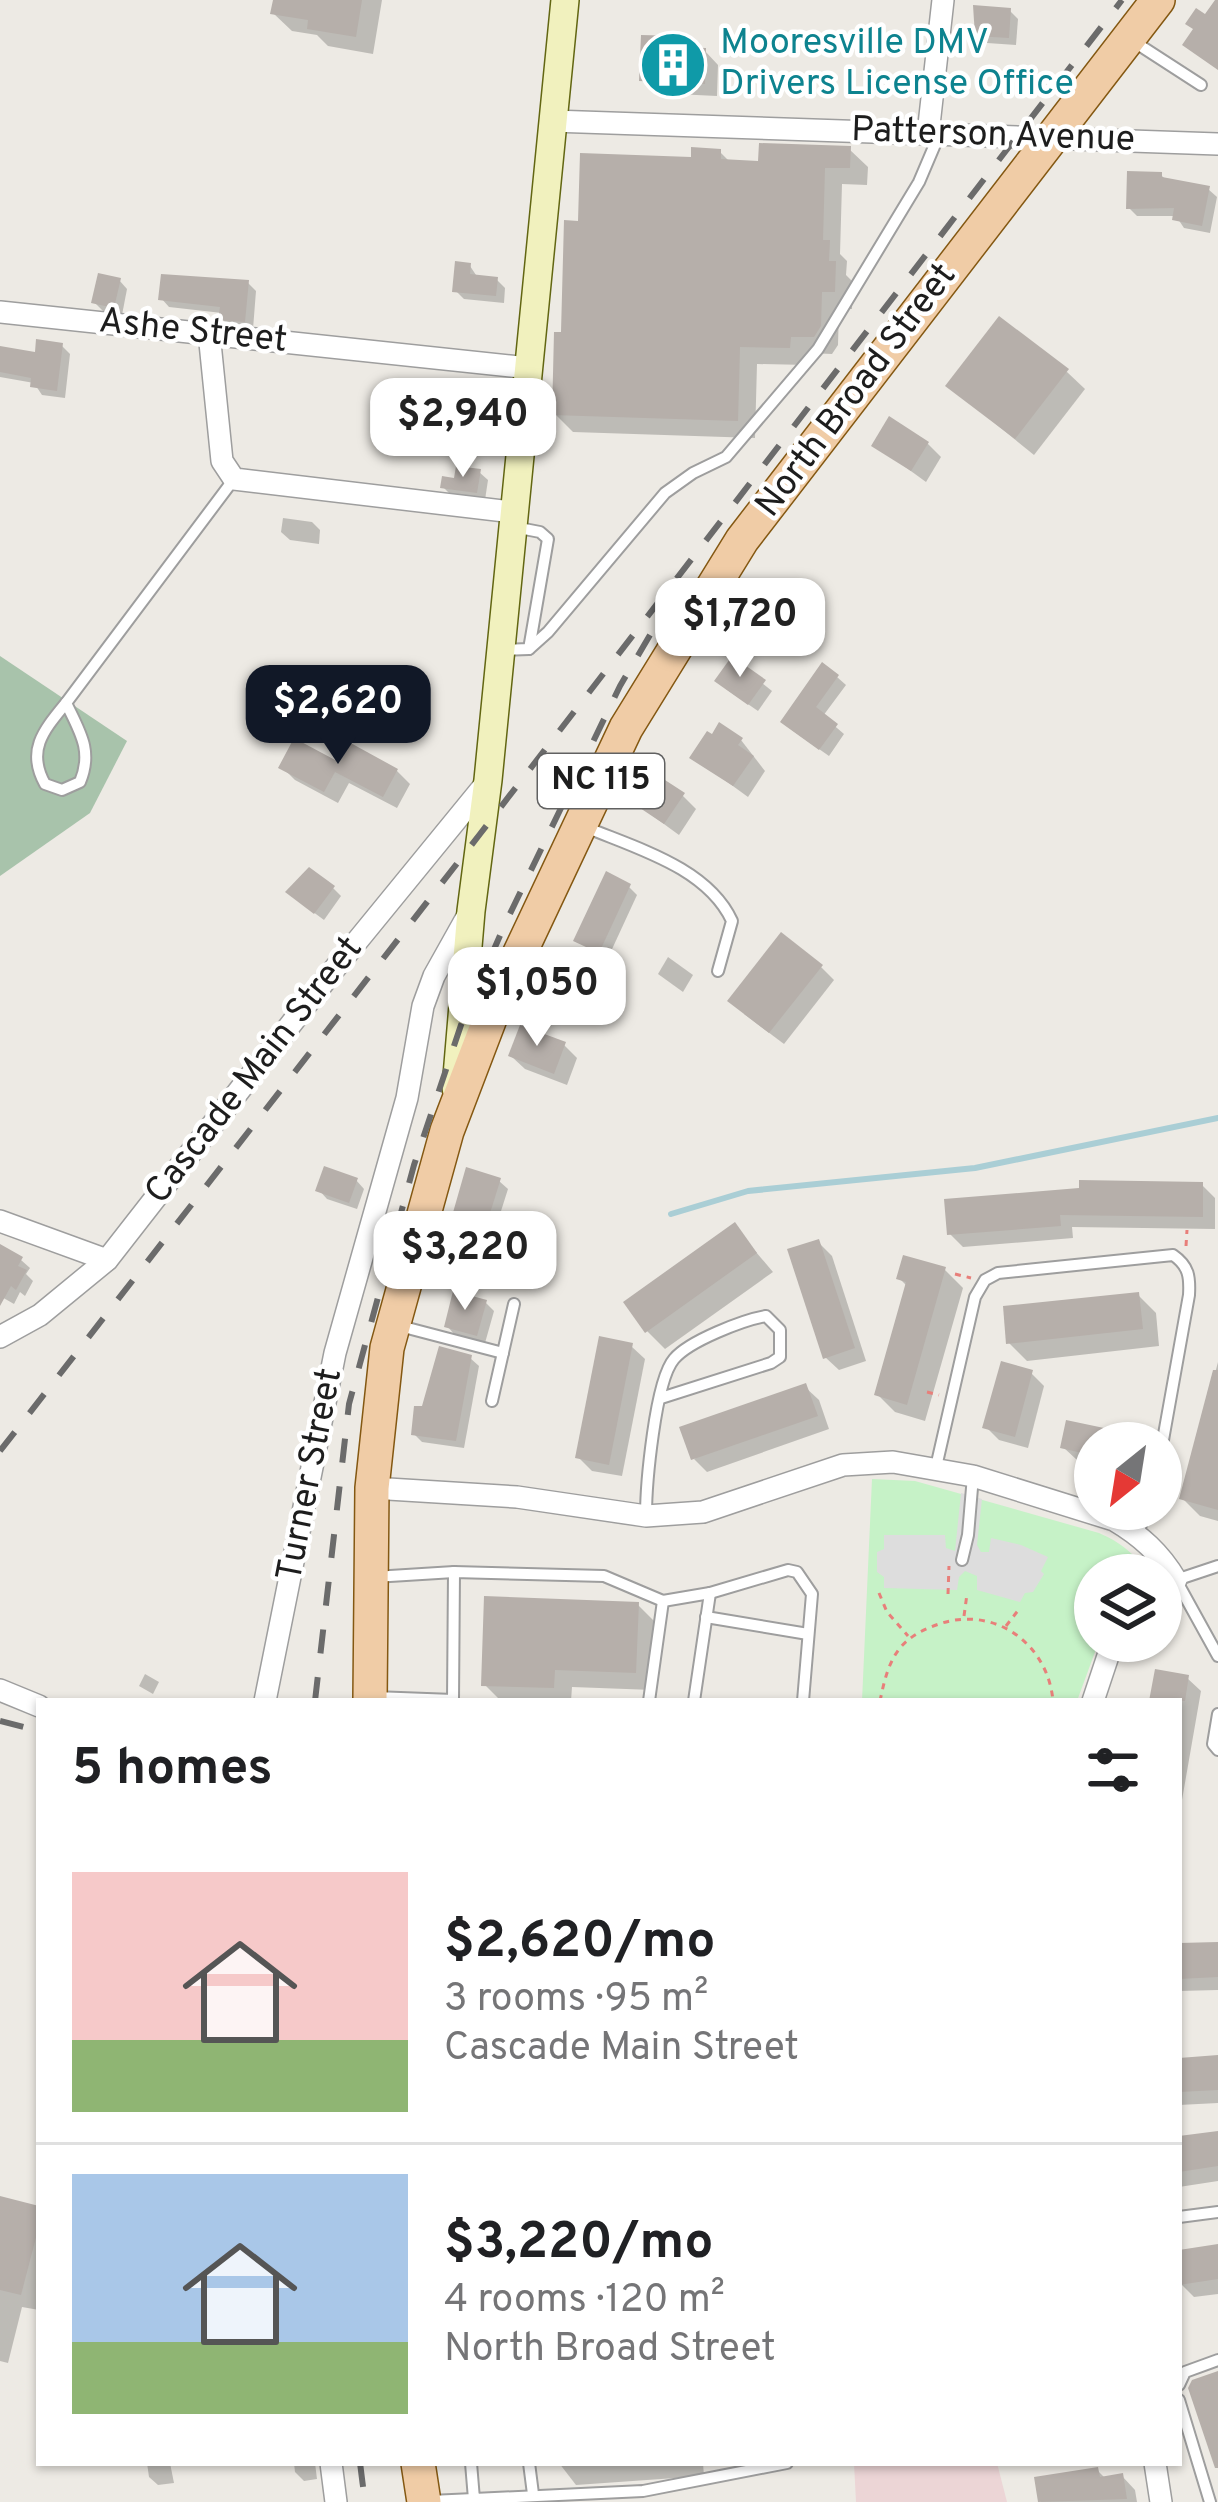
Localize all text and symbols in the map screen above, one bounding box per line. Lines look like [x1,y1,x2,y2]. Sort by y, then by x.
place label: Mooresville DMV Drivers License Office [720,21,1074,108]
building icon: Mooresville DMV Drivers License Office [638,30,708,100]
street label: Patterson Avenue [850,108,1136,164]
street label: North Broad Street [746,255,968,527]
street label: Ashe Street [97,299,289,365]
pin: $2,940 [365,378,561,480]
text: $2,940 [397,392,529,441]
pin: $1,720 [642,578,838,680]
text: $1,720 [682,592,798,641]
pin: $2,620 [240,665,436,767]
text: $2,620 [273,679,403,728]
road number: NC 115 [538,754,664,808]
street label: Cascade Main Street [136,928,374,1214]
pin: $1,050 [439,947,635,1049]
text: $1,050 [475,961,599,1010]
pin: $3,220 [367,1211,563,1313]
text: $3,220 [400,1225,530,1274]
street label: Turner Street [268,1365,354,1585]
north arrow [1074,1422,1182,1530]
map controls [1074,1422,1182,1662]
button: layers [1074,1554,1182,1662]
icon: filters [1080,1737,1146,1803]
text: 5 homes [72,1738,273,1803]
text: $2,620/mo [444,1911,715,1976]
icon: home [168,1920,312,2064]
text: 3 rooms · 95 m² [444,1976,708,2025]
text: Cascade Main Street [444,2025,799,2074]
text: $3,220/mo [444,2212,713,2277]
icon: home [168,2222,312,2366]
text: 4 rooms · 120 m² [444,2277,725,2326]
text: North Broad Street [444,2326,776,2375]

